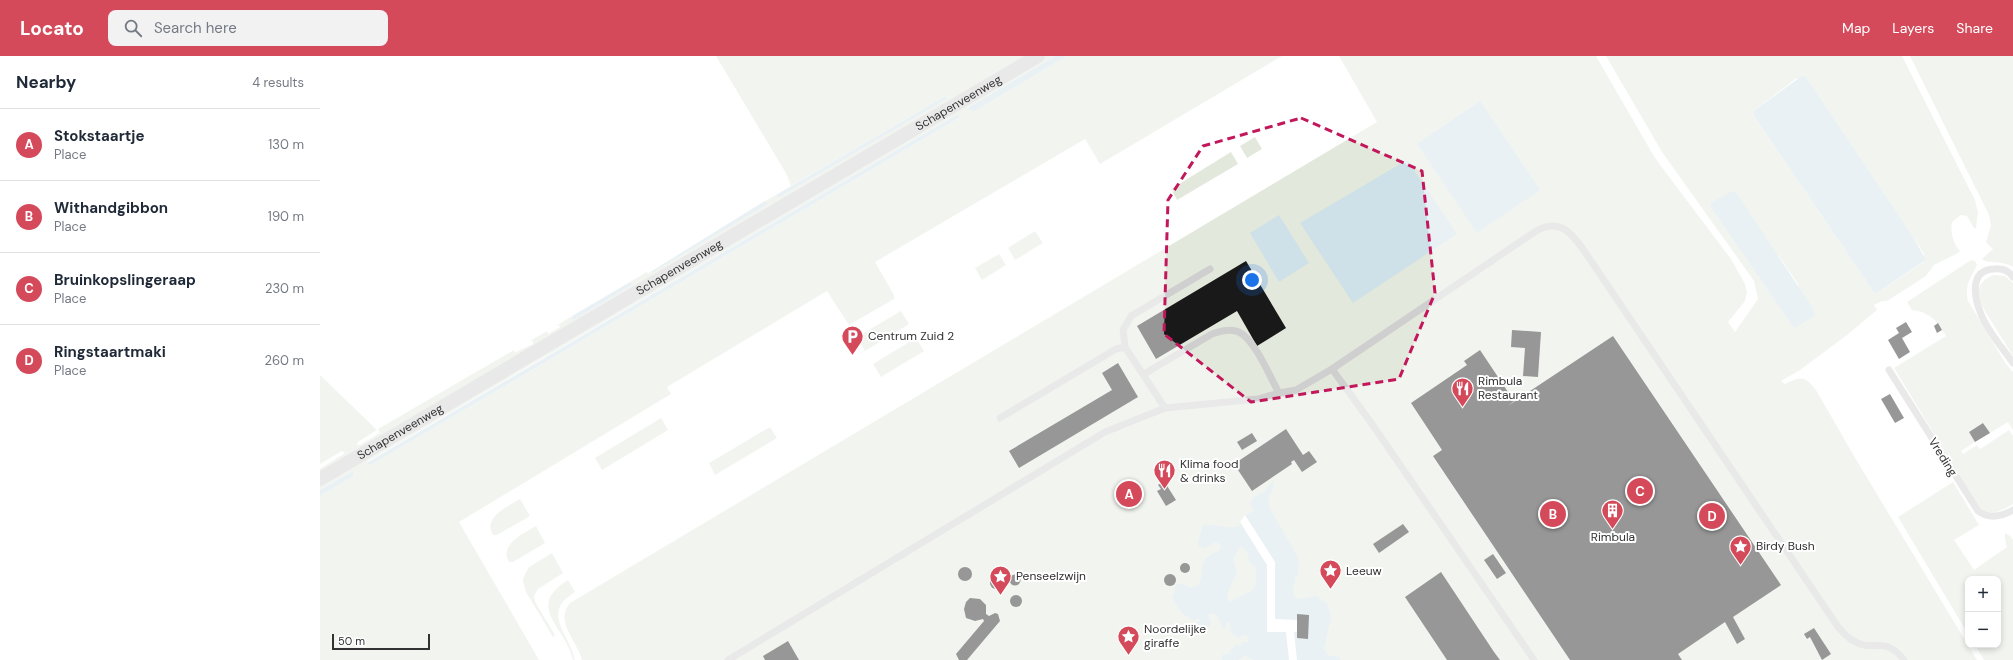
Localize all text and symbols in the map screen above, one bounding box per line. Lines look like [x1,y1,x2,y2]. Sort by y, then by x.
search box [108,10,388,46]
text: Locato [20,16,84,41]
icon: search [122,17,144,39]
text: Search here [154,18,237,38]
text: Map [1842,19,1870,37]
text: Layers [1892,19,1934,37]
text: Share [1956,19,1993,37]
text: Nearby [16,71,76,93]
street label: Schapenveenweg [912,71,1005,134]
text: 4 results [252,74,304,91]
text: Stokstaartje [54,126,144,146]
text: A [24,136,34,153]
text: 130 m [268,136,304,153]
text: Place [54,146,86,163]
text: Withandgibbon [54,198,168,218]
text: B [25,208,33,225]
text: 190 m [268,208,304,225]
text: Place [54,218,86,235]
street label: Schapenveenweg [633,236,726,299]
text: Bruinkopslingeraap [54,270,196,290]
your location [1242,270,1262,290]
text: C [24,280,34,297]
text: 230 m [265,280,304,297]
text: Place [54,290,86,307]
parking icon: Centrum Zuid 2 [839,323,865,356]
place label: Centrum Zuid 2 [868,328,954,344]
text: Ringstaartmaki [54,342,166,362]
text: D [24,352,34,369]
text: 260 m [264,352,304,369]
text: Place [54,362,86,379]
place label: Rimbula Restaurant [1478,373,1538,403]
restaurant icon: Rimbula Restaurant [1450,375,1476,408]
street label: Schapenveenweg [354,400,446,463]
street label: Vreding [1925,435,1961,480]
place label: Klima food & drinks [1180,456,1239,486]
restaurant icon: Klima food & drinks [1152,458,1178,491]
pin: C [1627,476,1653,506]
pin: A [1116,479,1142,509]
building icon: Rimbula [1600,497,1626,530]
pin: B [1540,499,1566,529]
pin: D [1699,501,1725,531]
place label: Rimbula [1591,529,1635,545]
place icon: Birdy Bush [1728,533,1754,566]
place label: Birdy Bush [1756,538,1815,554]
place icon: Leeuw [1318,558,1344,591]
place icon: Penseelzwijn [987,563,1013,596]
place label: Leeuw [1346,563,1382,579]
place label: Penseelzwijn [1016,568,1086,584]
map controls [1965,576,2001,648]
button: + [1965,576,2001,612]
button: − [1965,612,2001,648]
place label: Noordelijke giraffe [1144,621,1206,651]
place icon: Noordelijke giraffe [1115,623,1141,656]
scale bar [332,632,430,651]
text: 50 m [338,634,365,648]

